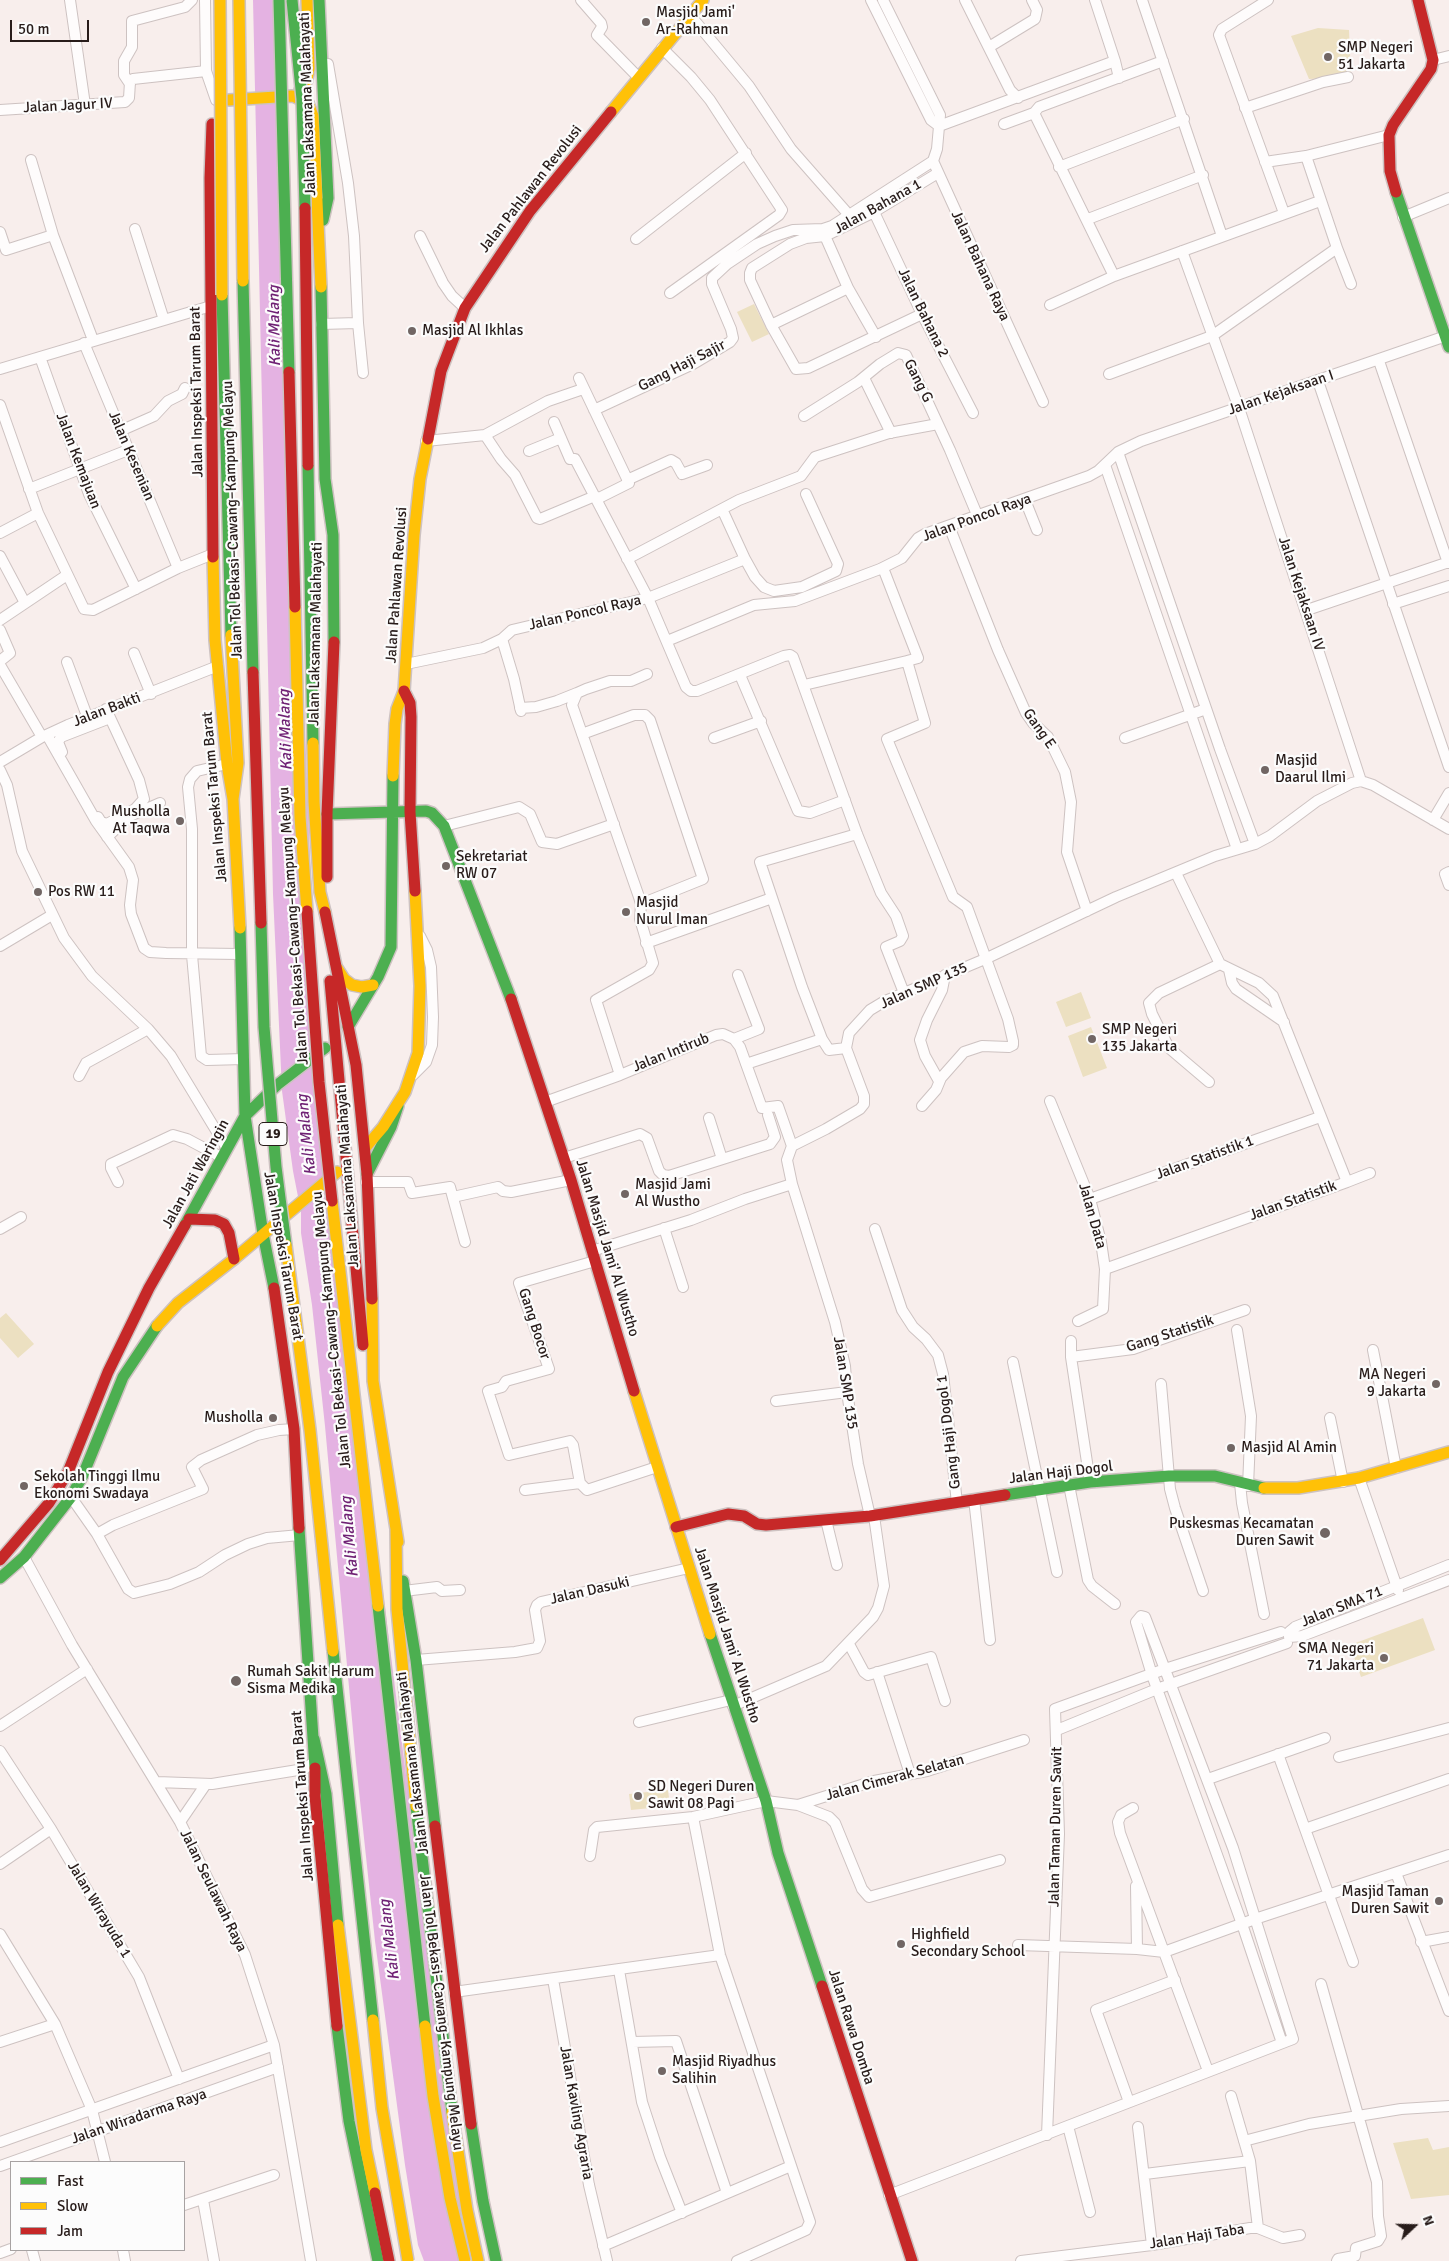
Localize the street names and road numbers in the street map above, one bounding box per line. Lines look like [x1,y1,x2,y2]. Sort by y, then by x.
street label: Jalan Laksamana Malahayati [296,12,320,196]
street label: Jalan Jagur IV [23,95,113,117]
street label: Jalan Pahlawan Revolusi [476,122,586,256]
street label: Jalan Bahana 1 [831,176,925,238]
street label: Jalan Bahana Raya [947,208,1013,324]
street label: Jalan Bahana 2 [894,265,952,361]
street label: Jalan Inspeksi Tarum Barat [187,306,207,478]
street label: Gang Haji Sajir [635,336,729,396]
street label: Gang G [899,356,937,406]
street label: Jalan Kejaksaan I [1226,366,1336,420]
street label: Jalan Tol Bekasi–Cawang–Kampung Melayu [219,380,247,660]
street label: Jalan Kesenian [104,408,158,504]
street label: Jalan Kemajuan [51,410,105,512]
street label: Jalan Poncol Raya [920,490,1034,546]
street label: Jalan Pahlawan Revolusi [383,506,411,664]
street label: Jalan Kejaksaan IV [1274,535,1328,653]
street label: Jalan Laksamana Malahayati [305,542,327,726]
street label: Jalan Poncol Raya [527,591,643,635]
street label: Jalan Bakti [71,689,143,731]
street label: Gang E [1019,705,1059,753]
street label: Jalan Inspeksi Tarum Barat [199,711,231,883]
street label: Jalan Tol Bekasi–Cawang–Kampung Melayu [275,786,313,1066]
street label: Jalan SMP 135 [877,959,971,1013]
street label: Jalan Intirub [630,1029,712,1077]
street label: Jalan Laksamana Malahayati [333,1084,363,1268]
street label: Jalan Jati Waringin [159,1116,233,1232]
road number: 19 [259,1122,287,1146]
street label: Jalan Statistik 1 [1154,1132,1256,1184]
street label: Jalan Masjid Jami' Al Wustho [571,1157,643,1339]
street label: Jalan Inspeksi Tarum Barat [259,1170,307,1342]
street label: Jalan Statistik [1247,1177,1339,1225]
street label: Jalan Data [1074,1181,1110,1251]
street label: Jalan Tol Bekasi–Cawang–Kampung Melayu [308,1190,356,1470]
street label: Gang Bocor [514,1286,554,1362]
street label: Gang Statistik [1124,1311,1216,1357]
street label: Jalan SMP 135 [829,1335,861,1431]
street label: Gang Haji Dogol 1 [933,1374,965,1490]
street label: Jalan Haji Dogol [1008,1458,1114,1488]
street label: Jalan Masjid Jami' Al Wustho [690,1544,764,1726]
street label: Jalan Dasuki [549,1573,631,1609]
street label: Jalan SMA 71 [1299,1582,1385,1632]
street label: Jalan Laksamana Malahayati [393,1671,433,1855]
street label: Jalan Inspeksi Tarum Barat [288,1710,318,1882]
street label: Jalan Taman Duren Sawit [1046,1747,1066,1907]
street label: Jalan Cimerak Selatan [824,1751,966,1805]
street label: Jalan Seulawah Raya [176,1827,250,1955]
street label: Jalan Wirayuda 1 [63,1859,135,1961]
street label: Jalan Tol Bekasi–Cawang–Kampung Melayu [415,1872,467,2152]
street label: Jalan Rawa Domba [824,1967,878,2087]
street label: Jalan Kavling Agraria [555,2045,597,2181]
street label: Jalan Wiradarma Raya [69,2085,209,2149]
street label: Jalan Haji Taba [1148,2221,1246,2253]

